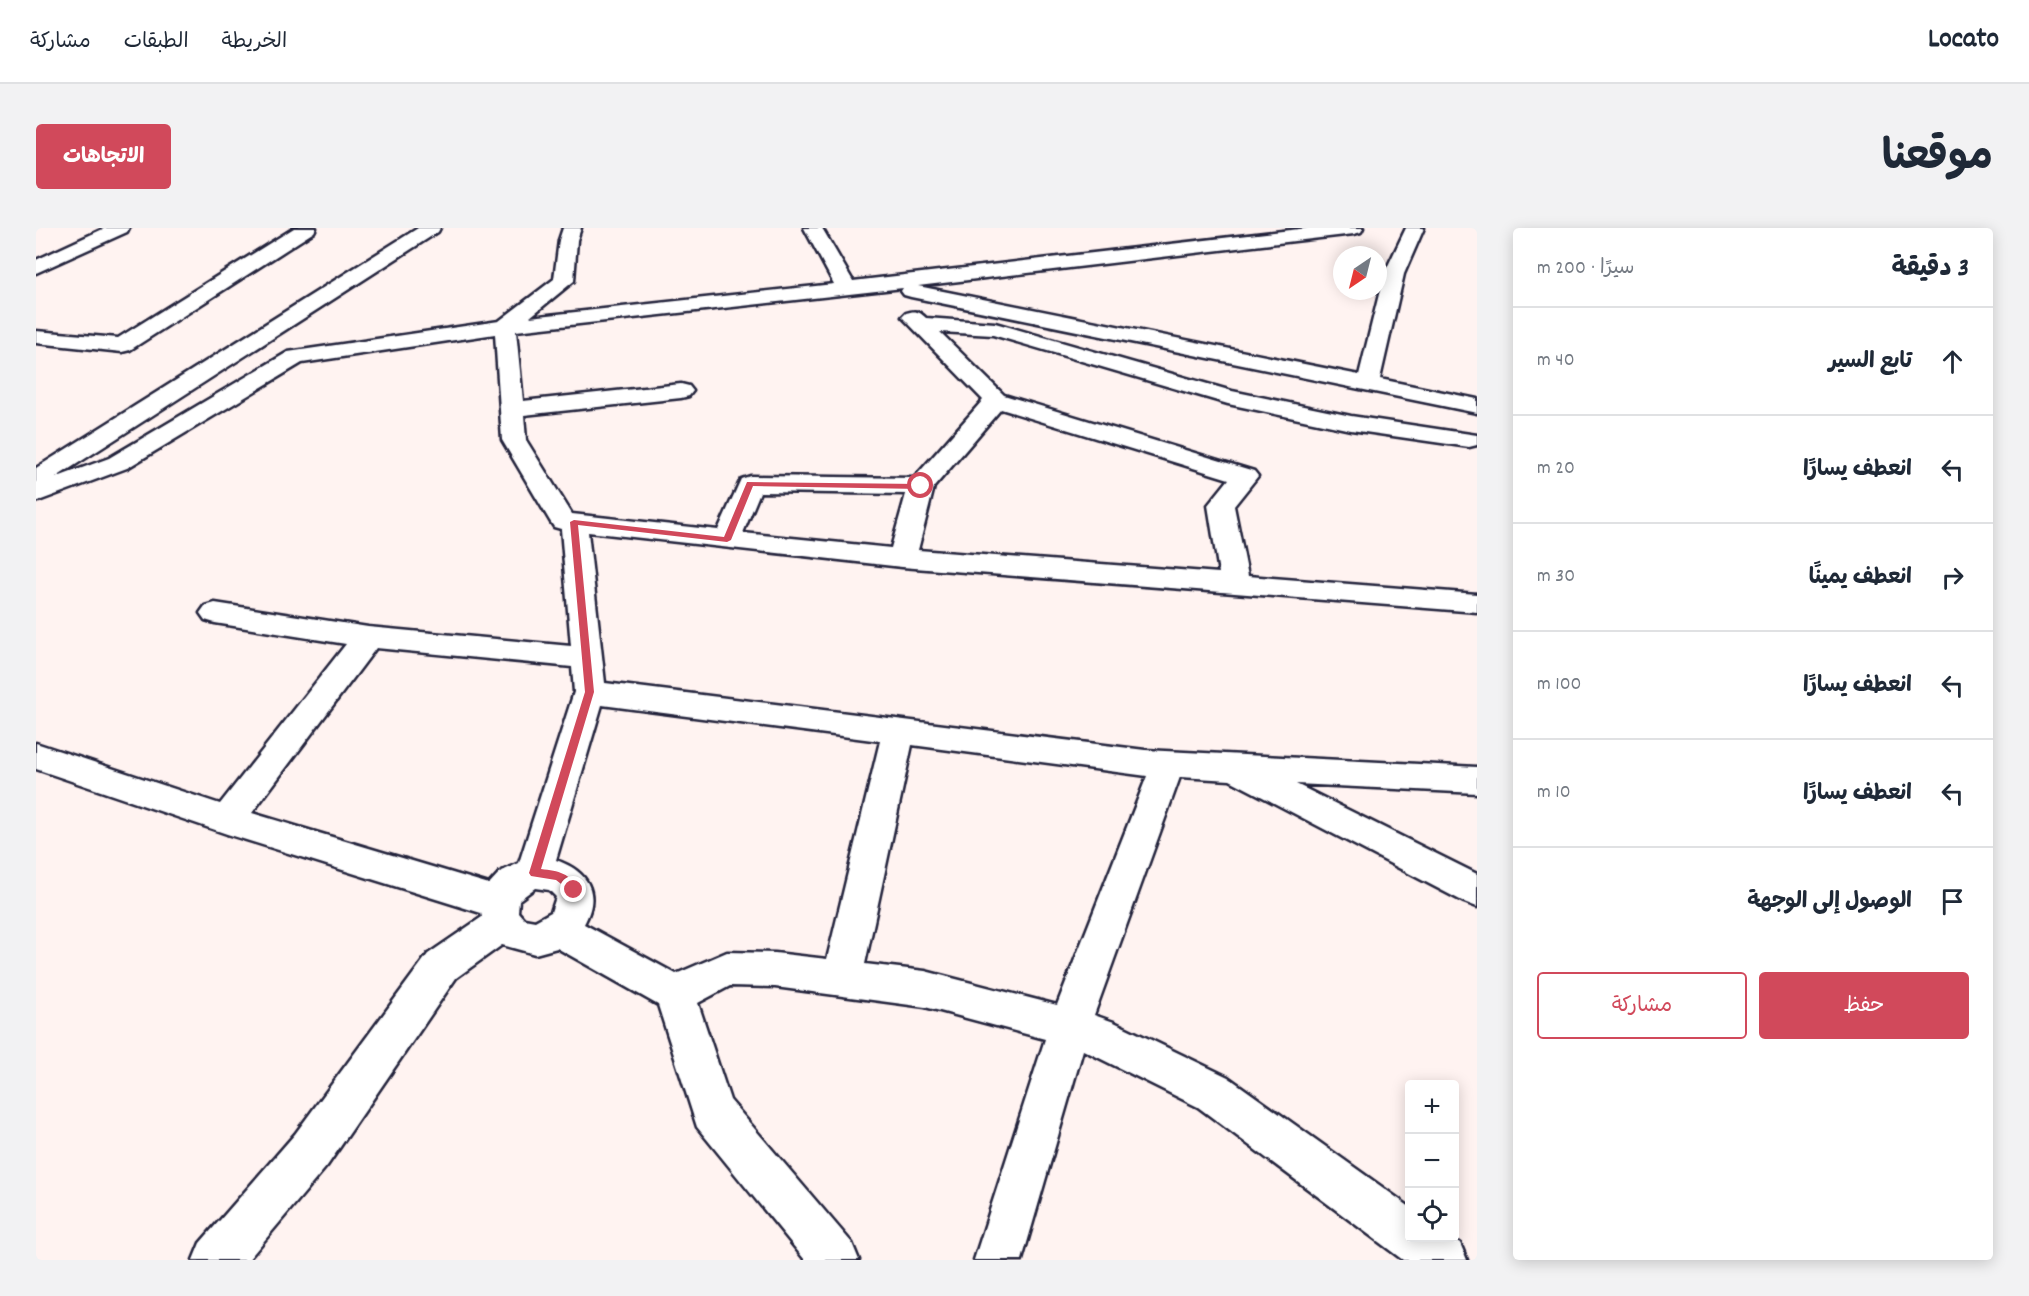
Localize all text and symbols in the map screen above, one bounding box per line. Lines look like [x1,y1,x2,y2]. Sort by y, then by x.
text: Locato [1928,21,1999,61]
text: مشاركة [30,28,91,58]
text: الطبقات [124,28,189,58]
text: الخريطة [222,28,287,58]
button: الاتجاهات [36,124,171,189]
text: موقعنا [1882,130,1993,190]
north arrow [1333,246,1387,300]
text: 3 دقيقة [1892,251,1969,288]
text: سيرًا · 200 m [1537,255,1634,283]
icon: ahead [1936,345,1969,378]
text: 40 m [1537,347,1575,375]
text: تابع السير [1829,347,1912,378]
icon: left [1936,453,1969,486]
text: 20 m [1537,455,1575,483]
text: انعطف يسارًا [1803,455,1912,486]
route start [907,472,933,498]
icon: right [1936,561,1969,594]
text: 30 m [1537,563,1575,591]
text: انعطف يمينًا [1809,563,1912,594]
icon: left [1936,669,1969,702]
text: 100 m [1537,671,1582,699]
text: انعطف يسارًا [1803,671,1912,702]
icon: left [1936,777,1969,810]
text: 10 m [1537,779,1571,807]
text: انعطف يسارًا [1803,779,1912,810]
route end [560,876,586,902]
icon: arrive [1936,885,1969,918]
text: الوصول إلى الوجهة [1747,887,1912,918]
button: مشاركة [1537,972,1747,1039]
button: حفظ [1759,972,1969,1039]
map controls [1405,1080,1459,1242]
button: + [1405,1080,1459,1134]
button: − [1405,1134,1459,1188]
button: locate [1405,1188,1459,1242]

